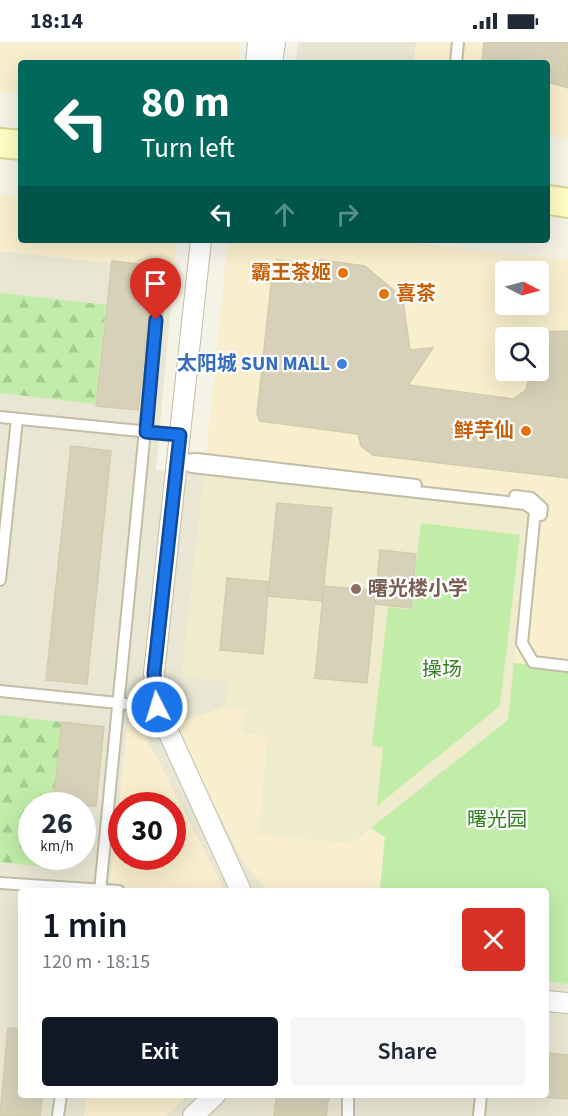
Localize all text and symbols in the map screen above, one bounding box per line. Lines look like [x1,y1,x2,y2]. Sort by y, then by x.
text: 18:14 [30,5,83,37]
text: 80 m [141,73,230,133]
icon: left [42,84,120,162]
text: Turn left [141,129,235,168]
icon: left [205,198,238,231]
icon: ahead [268,198,301,231]
icon: right [331,198,364,231]
pin [130,258,181,320]
place label: 霸王茶姬 [251,259,331,287]
north arrow [495,261,549,315]
map controls [495,261,549,381]
marker: 霸王茶姬 [336,266,350,280]
icon: arrive [139,267,172,300]
place label: 喜茶 [396,280,436,308]
marker: 喜茶 [377,287,391,301]
button: search [495,327,549,381]
place label: 太阳城 SUN MALL [177,350,330,378]
marker: 太阳城 SUN MALL [335,357,349,371]
place label: 鲜芋仙 [454,417,514,445]
marker: 鲜芋仙 [519,424,533,438]
place label: 曙光楼小学 [368,575,468,603]
marker: 曙光楼小学 [349,582,363,596]
park label: 操场 [422,656,462,684]
position arrow [125,675,189,739]
speed limit sign: 30 [108,792,186,870]
text: 26 [41,802,73,845]
park label: 曙光园 [467,806,527,834]
text: km/h [40,836,74,857]
text: 1 min [42,900,128,951]
button: close [462,908,525,971]
text: 120 m · 18:15 [42,948,150,976]
button: Exit [42,1017,278,1086]
button: Share [290,1017,525,1086]

